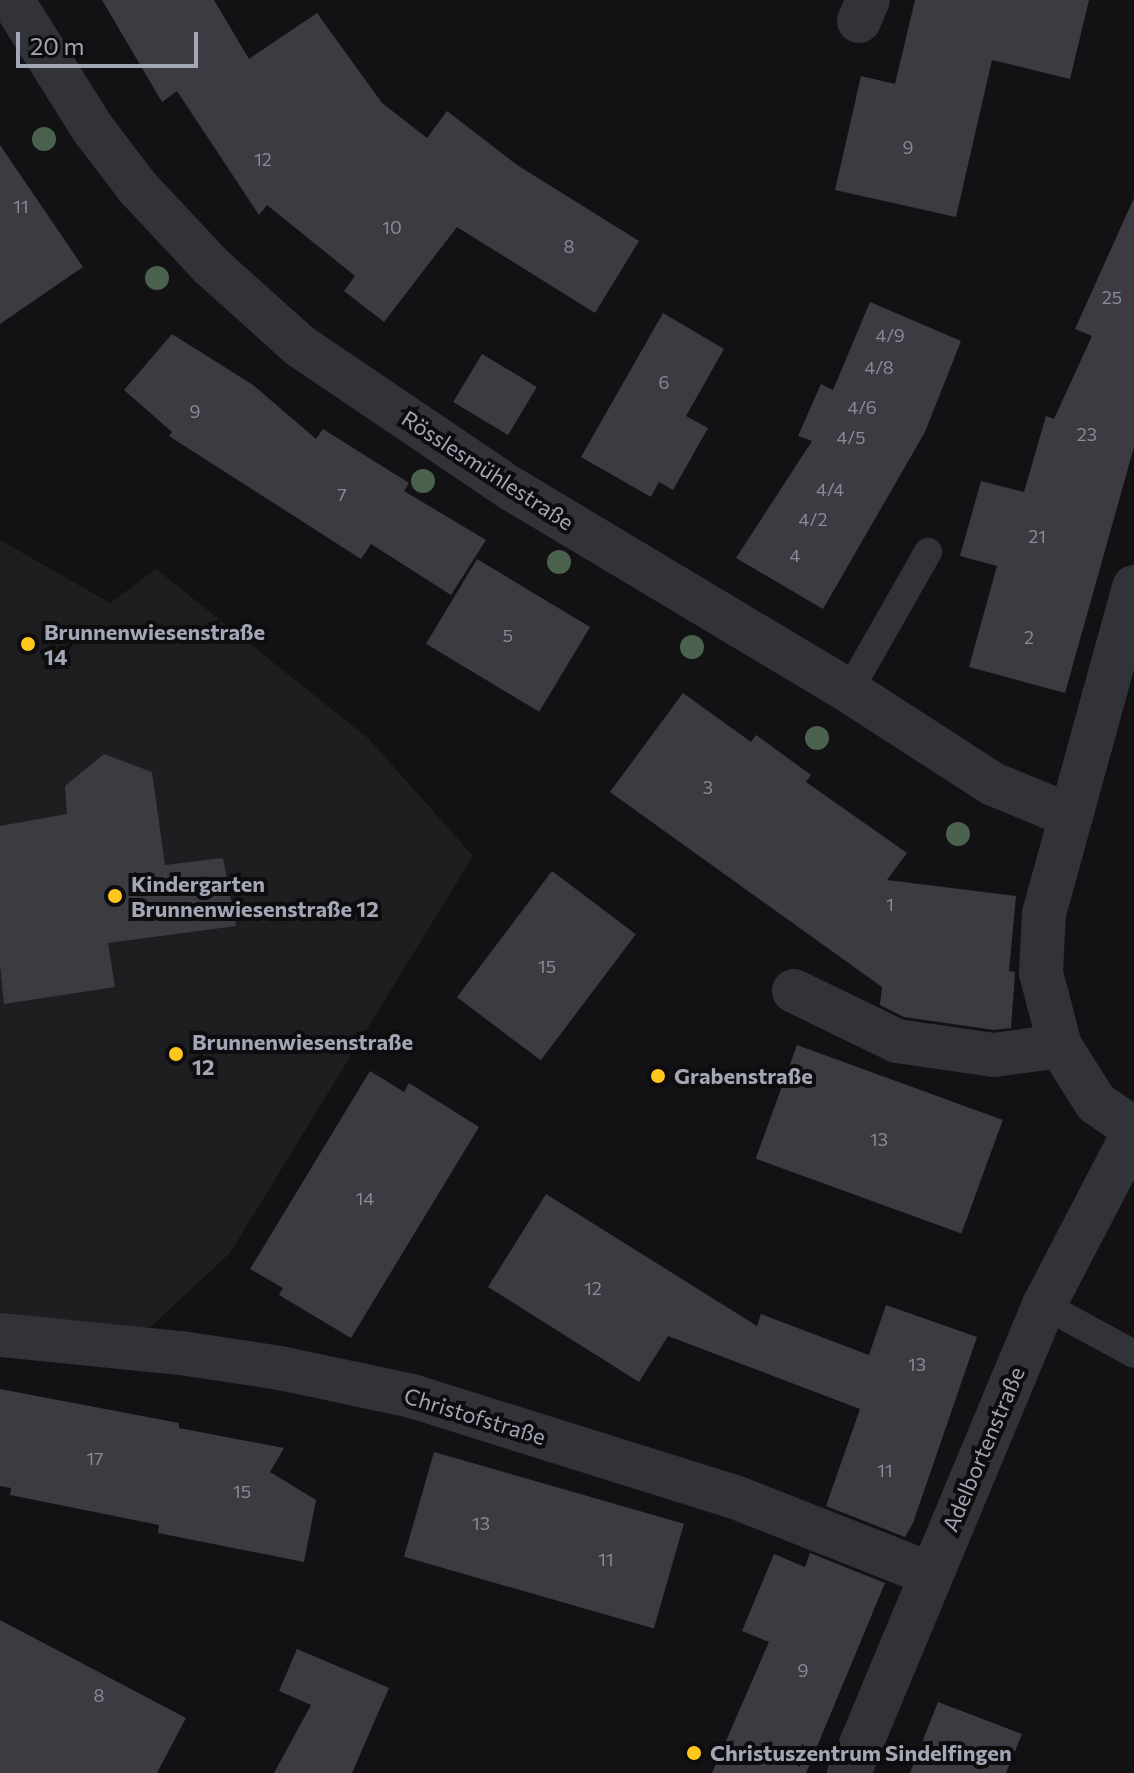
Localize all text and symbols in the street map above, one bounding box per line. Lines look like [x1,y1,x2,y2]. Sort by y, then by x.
scale bar [20,16,202,66]
text: 20 m [30,31,84,60]
house number: 9 [903,136,913,158]
house number: 12 [254,148,272,170]
house number: 11 [13,195,29,217]
house number: 10 [382,216,402,238]
house number: 8 [564,235,574,257]
house number: 25 [1102,286,1122,308]
house number: 4/9 [875,324,905,346]
house number: 4/8 [864,356,894,378]
house number: 6 [659,371,669,393]
house number: 4/6 [847,396,877,418]
house number: 9 [190,400,200,422]
street label: Rösslesmühlestraße [397,405,579,535]
house number: 23 [1077,423,1097,445]
house number: 4/5 [836,426,866,448]
house number: 4/4 [816,478,844,500]
house number: 7 [337,483,347,505]
house number: 4/2 [799,508,827,530]
house number: 21 [1028,525,1046,547]
house number: 4 [790,544,800,566]
place label: Brunnenwiesenstraße 14 [44,618,265,670]
house number: 5 [503,624,513,646]
house number: 2 [1024,626,1034,648]
marker: Brunnenwiesenstraße 14 [19,635,37,653]
house number: 3 [703,776,713,798]
place label: Kindergarten Brunnenwiesenstraße 12 [131,870,379,922]
marker: Kindergarten Brunnenwiesenstraße 12 [106,887,124,905]
house number: 1 [886,893,894,915]
house number: 15 [538,955,556,977]
place label: Brunnenwiesenstraße 12 [192,1028,413,1080]
marker: Brunnenwiesenstraße 12 [167,1045,185,1063]
place label: Grabenstraße [674,1063,813,1089]
marker: Grabenstraße [649,1067,667,1085]
house number: 13 [870,1128,888,1150]
house number: 14 [356,1187,374,1209]
house number: 12 [584,1277,602,1299]
house number: 13 [908,1353,926,1375]
street label: Adelbortenstraße [936,1363,1030,1535]
street label: Christofstraße [401,1382,549,1450]
house number: 17 [86,1447,104,1469]
house number: 11 [877,1459,893,1481]
house number: 15 [233,1480,251,1502]
house number: 13 [472,1512,490,1534]
house number: 11 [598,1548,614,1570]
house number: 9 [798,1659,808,1681]
house number: 8 [94,1684,104,1706]
place label: Christuszentrum Sindelfingen [710,1740,1012,1766]
marker: Christuszentrum Sindelfingen [685,1744,703,1762]

